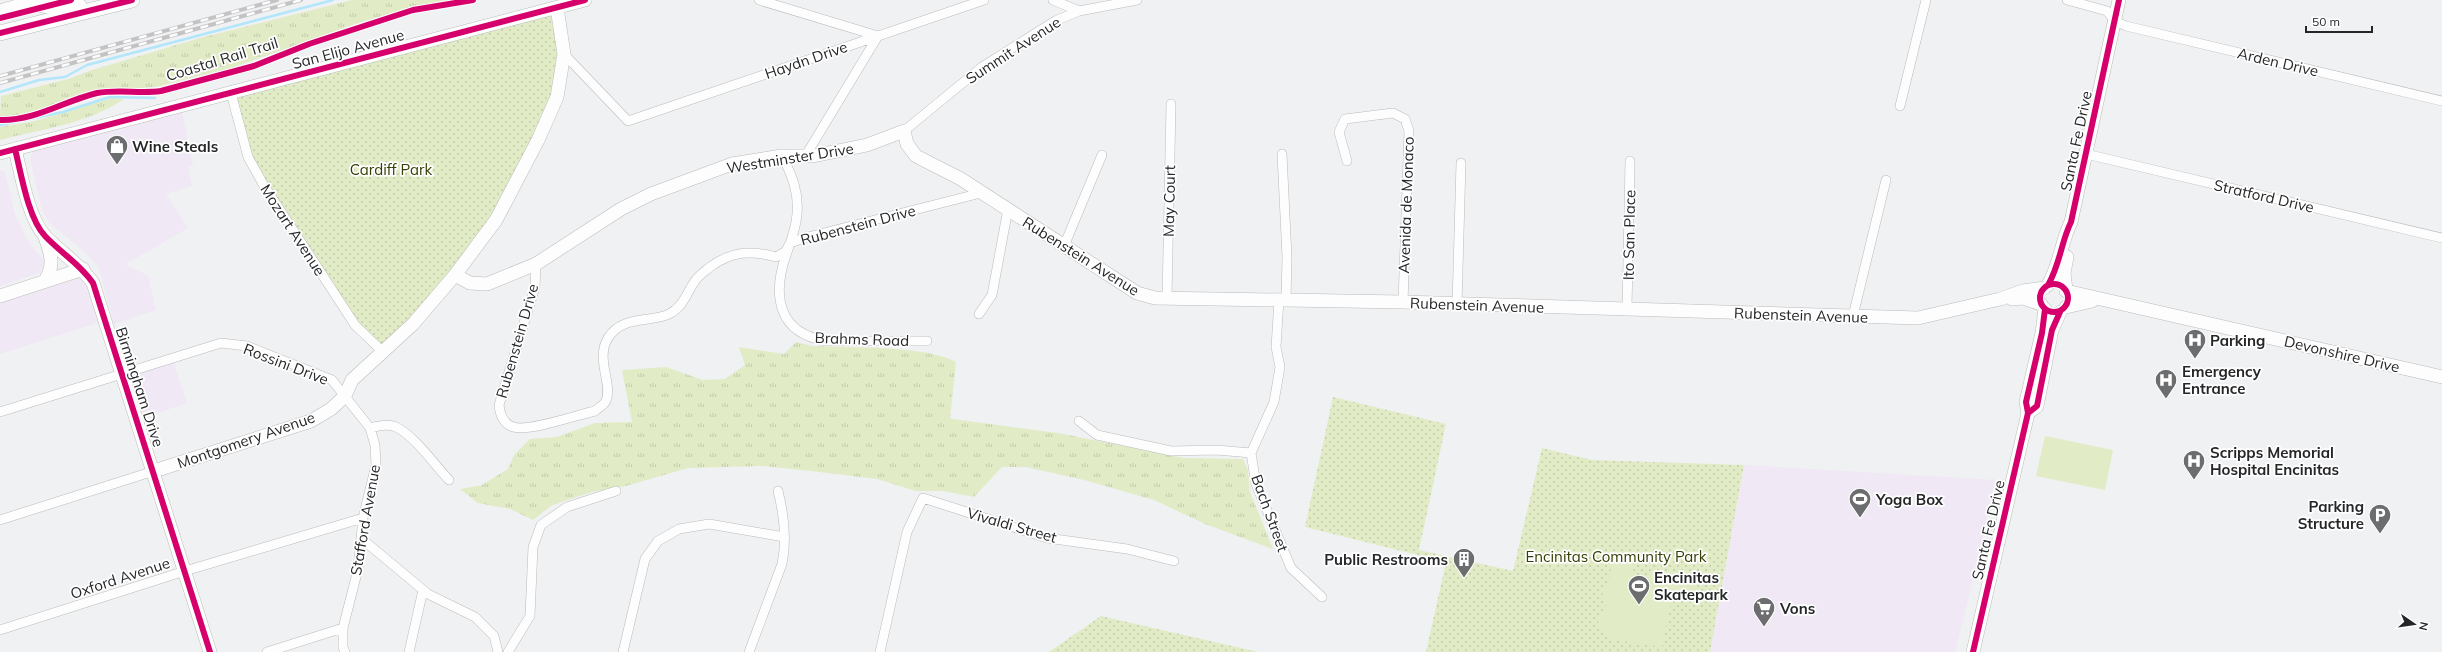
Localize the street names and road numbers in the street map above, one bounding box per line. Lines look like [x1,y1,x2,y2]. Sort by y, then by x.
street label: Summit Avenue [962,12,1064,88]
street label: San Elijo Avenue [290,25,406,73]
street label: Coastal Rail Trail [164,33,280,85]
street label: Haydn Drive [762,37,850,83]
street label: Arden Drive [2236,43,2320,81]
street label: Santa Fe Drive [2056,89,2096,193]
street label: Avenida de Monaco [1394,136,1418,274]
street label: Westminster Drive [725,139,855,177]
street label: May Court [1159,165,1179,237]
street label: Stratford Drive [2212,175,2316,217]
street label: Mozart Avenue [256,181,330,279]
street label: Ito San Place [1619,190,1639,280]
street label: Rubenstein Drive [798,201,918,249]
street label: Rubenstein Avenue [1019,212,1143,300]
street label: Rubenstein Drive [492,282,542,400]
street label: Rubenstein Avenue [1410,293,1544,317]
street label: Rubenstein Avenue [1734,303,1868,327]
street label: Birmingham Drive [112,325,168,449]
street label: Brahms Road [814,328,910,350]
street label: Devonshire Drive [2282,331,2402,377]
street label: Rossini Drive [241,339,331,389]
street label: Montgomery Avenue [175,408,317,472]
street label: Stafford Avenue [346,463,384,577]
street label: Bach Street [1247,472,1293,554]
street label: Santa Fe Drive [1967,478,2009,582]
street label: Vivaldi Street [965,503,1059,547]
street label: Oxford Avenue [68,553,172,603]

